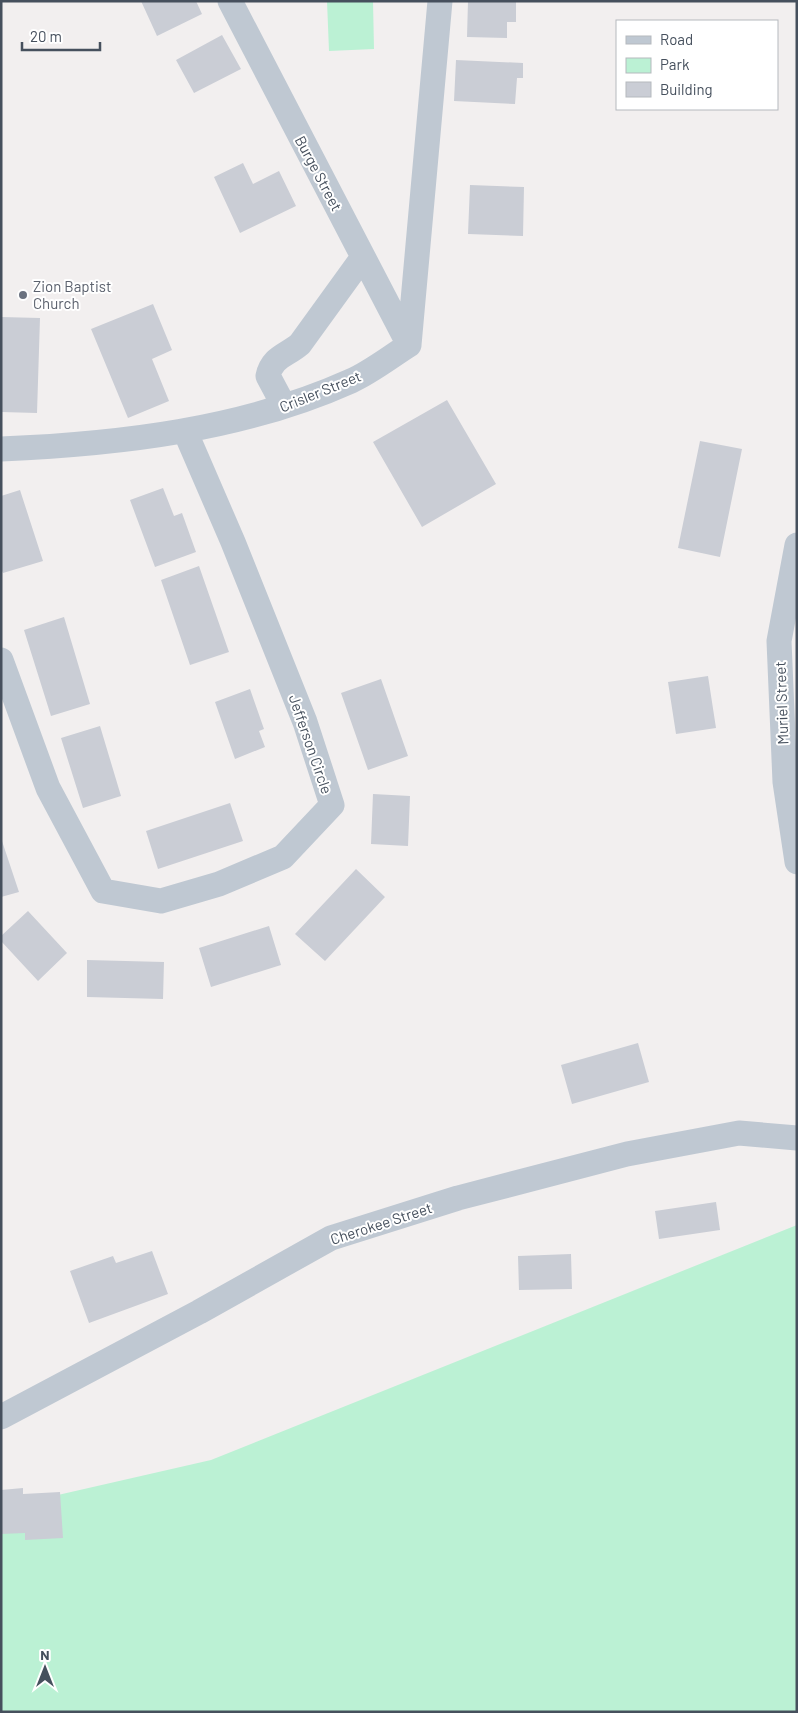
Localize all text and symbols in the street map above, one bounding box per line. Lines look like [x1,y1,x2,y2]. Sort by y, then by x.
scale bar [22,20,100,52]
legend [616,20,778,110]
text: 20 m [30,27,62,45]
text: Road [660,30,693,48]
text: Park [660,55,690,73]
text: Building [660,80,713,98]
street label: Burge Street [292,132,346,214]
place label: Zion Baptist Church [33,277,112,312]
marker: Zion Baptist Church [17,289,29,301]
street label: Crisler Street [277,366,363,416]
street label: Muriel Street [771,661,791,745]
street label: Jefferson Circle [286,692,336,796]
street label: Cherokee Street [328,1198,434,1248]
north arrow [20,1643,70,1693]
text: N [40,1646,50,1663]

